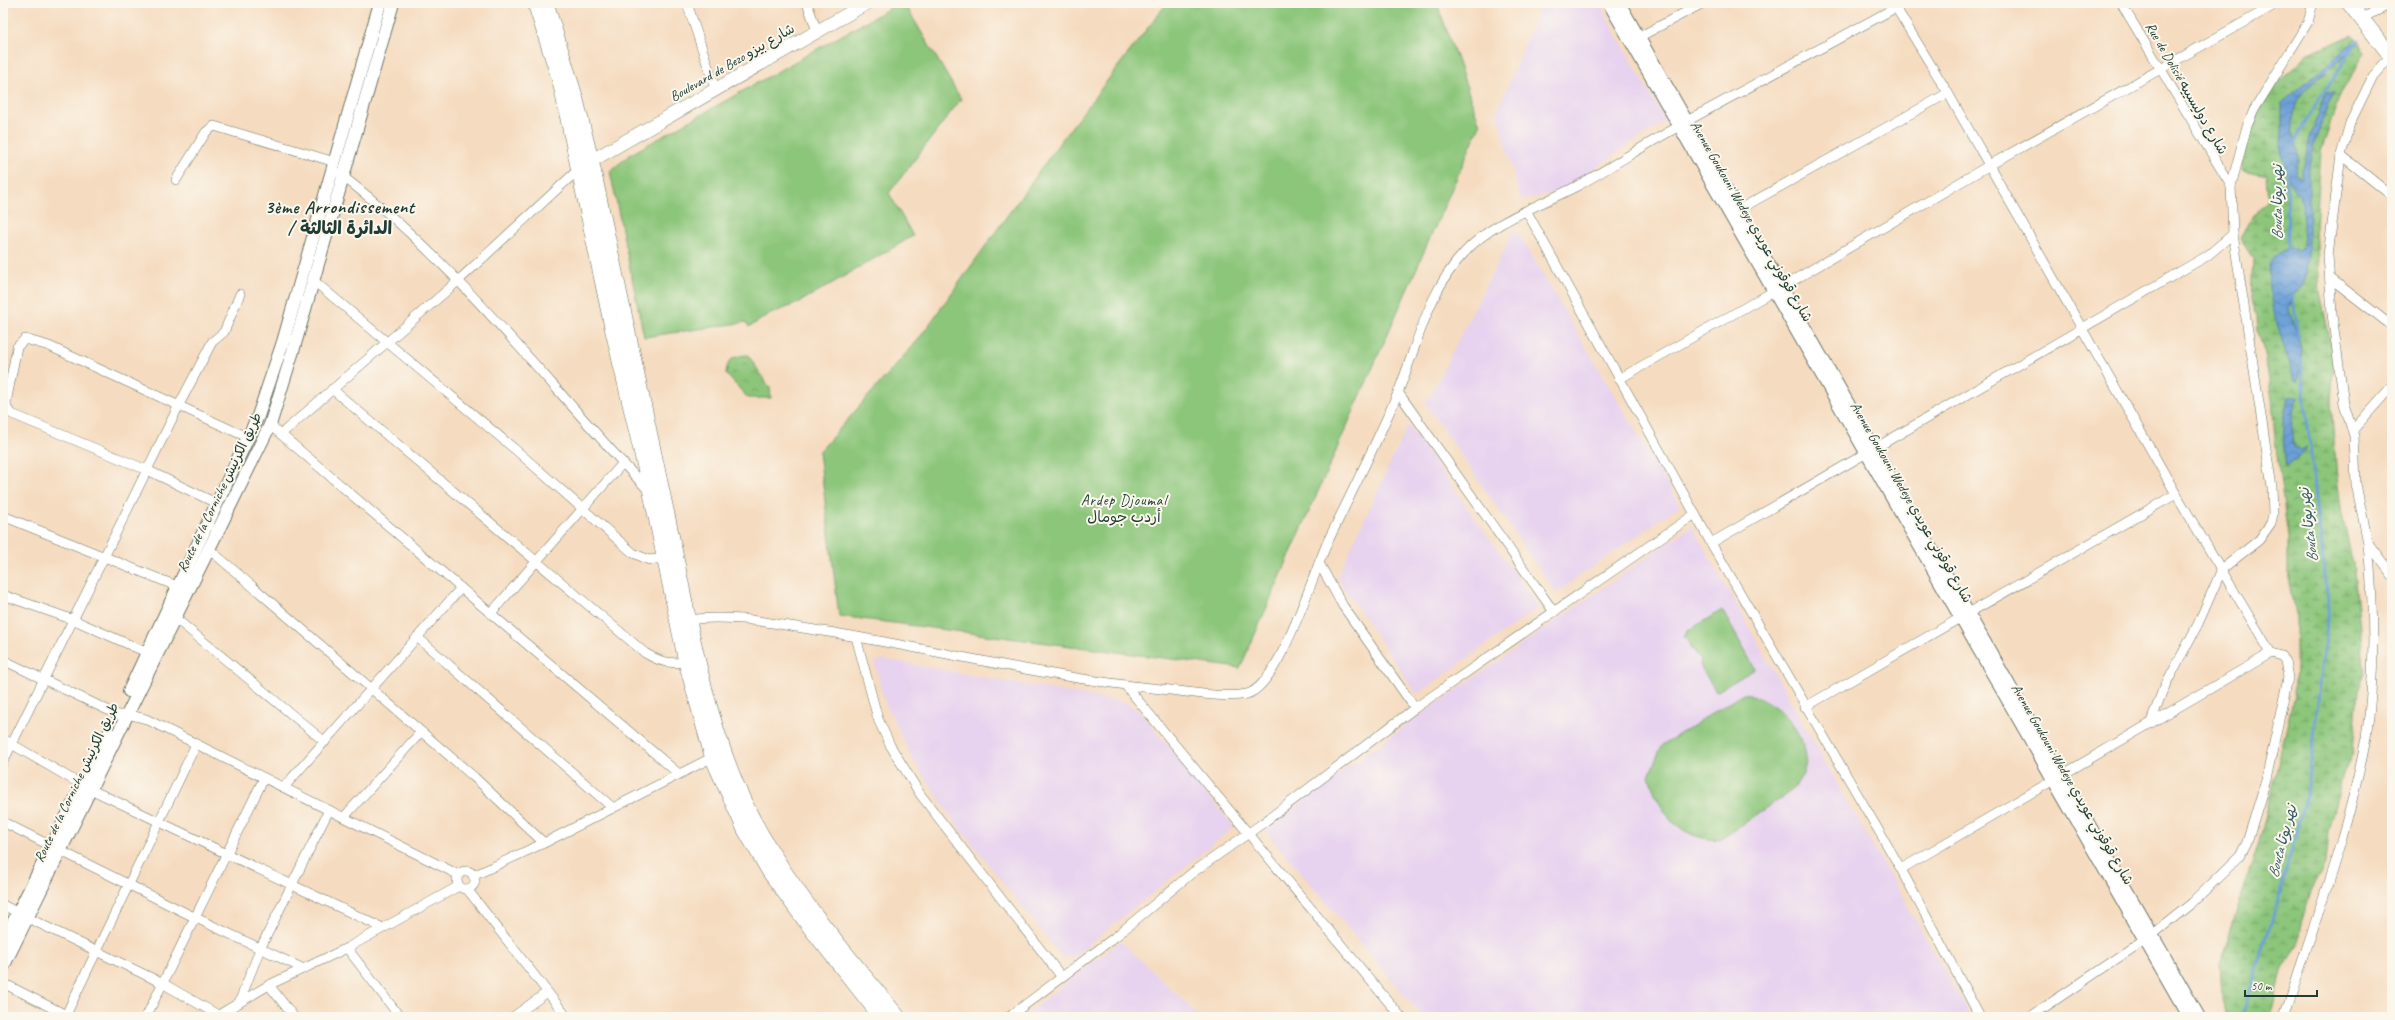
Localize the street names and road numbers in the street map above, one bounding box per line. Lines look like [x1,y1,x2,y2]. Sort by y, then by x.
street label: Rue de Dolisié شارع دوليسييه [2141,19,2231,158]
street label: Boulevard de Bezo شارع بيزو [667,20,798,106]
street label: Avenue Goukouni Wedeye شارع قوقوني عويدي [1683,118,1816,327]
street label: Avenue Goukouni Wedeye شارع قوقوني عويدي [1843,399,1976,608]
street label: Route de la Corniche طريق الكرنيش [173,410,266,575]
street label: Avenue Goukouni Wedeye شارع قوقوني عويدي [2004,681,2137,890]
street label: Route de la Corniche طريق الكرنيش [30,700,123,865]

